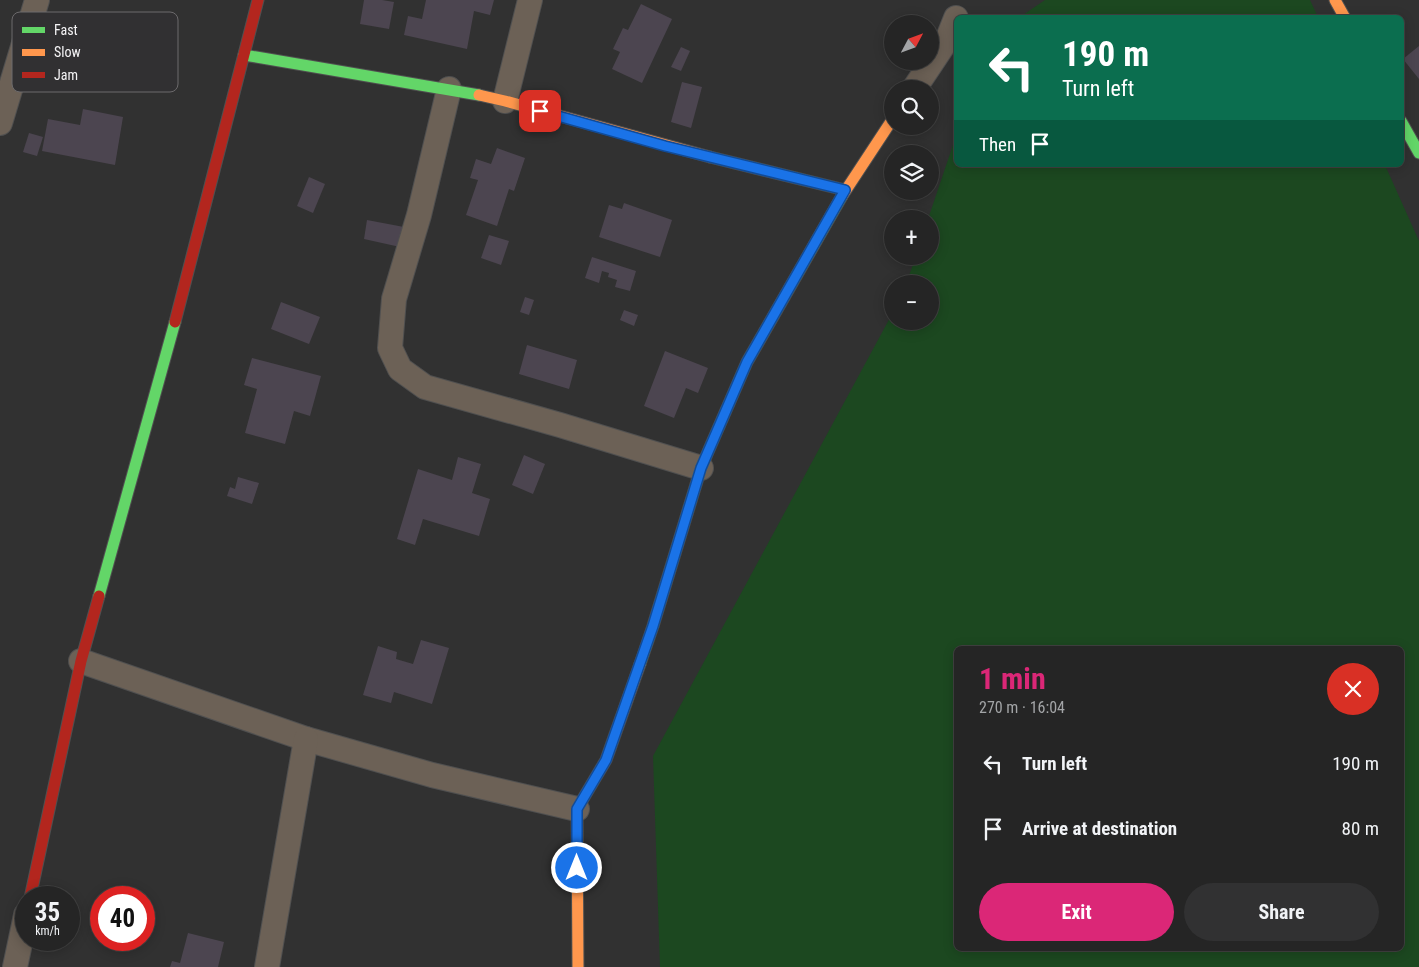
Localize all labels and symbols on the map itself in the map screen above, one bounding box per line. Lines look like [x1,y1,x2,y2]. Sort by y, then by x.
legend [12,12,178,92]
north arrow [884,15,939,70]
text: Fast [54,22,78,38]
text: Slow [54,44,81,60]
text: Jam [54,67,78,83]
pin [519,90,561,132]
position arrow [550,841,602,893]
speed limit sign: 40 [90,886,155,951]

